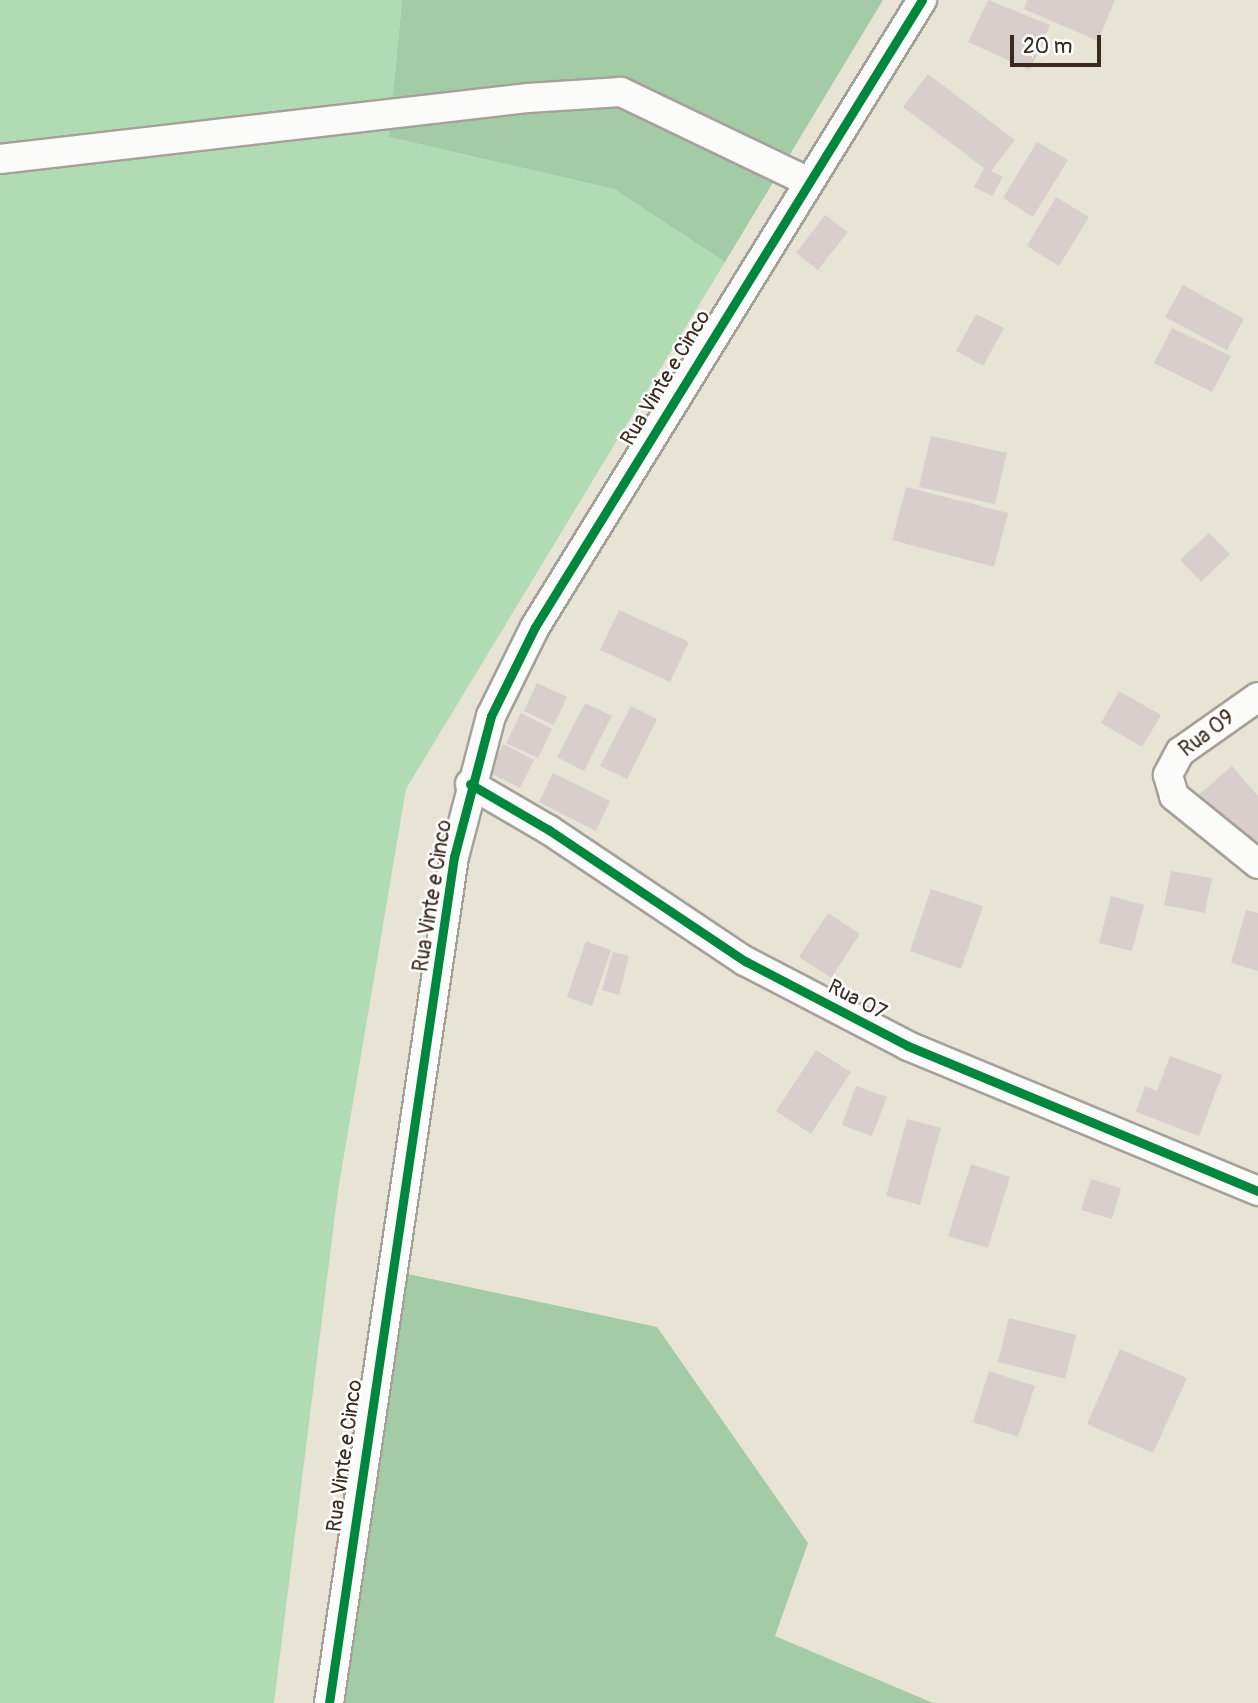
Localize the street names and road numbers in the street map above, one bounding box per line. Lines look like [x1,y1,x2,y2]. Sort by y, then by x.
street label: Rua Vinte e Cinco [616,306,716,450]
street label: Rua 09 [1175,705,1239,763]
street label: Rua Vinte e Cinco [409,818,457,974]
street label: Rua 07 [823,975,891,1025]
street label: Rua Vinte e Cinco [322,1378,368,1534]

